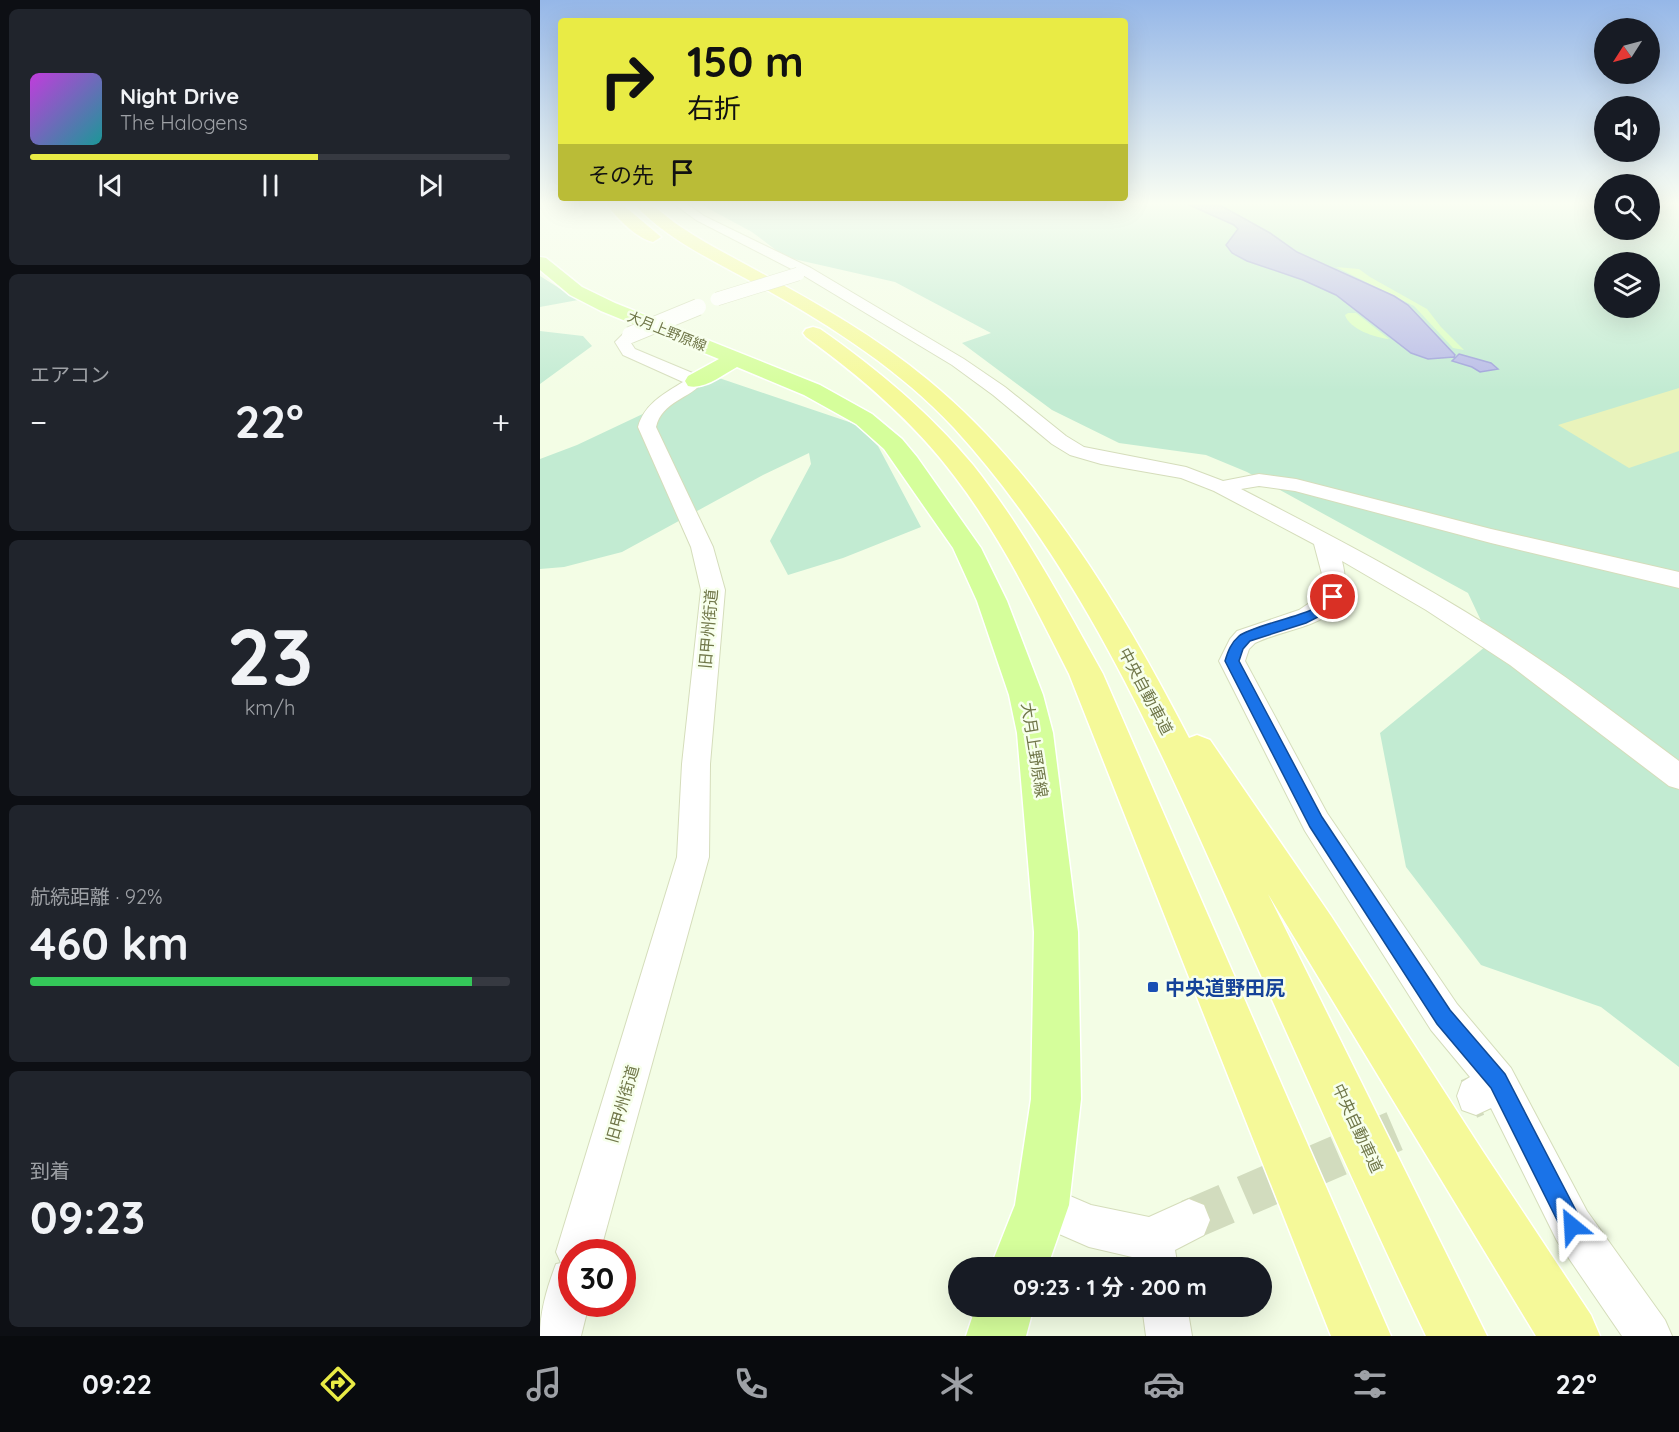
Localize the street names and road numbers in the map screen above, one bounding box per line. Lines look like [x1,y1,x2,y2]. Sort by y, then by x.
street label: 大月上野原線 [625,307,709,355]
street label: 旧甲州街道 [695,588,721,670]
street label: 中央自動車道 [1115,644,1177,738]
street label: 大月上野原線 [1018,701,1052,799]
street label: 旧甲州街道 [601,1063,643,1145]
street label: 中央自動車道 [1329,1080,1387,1176]

